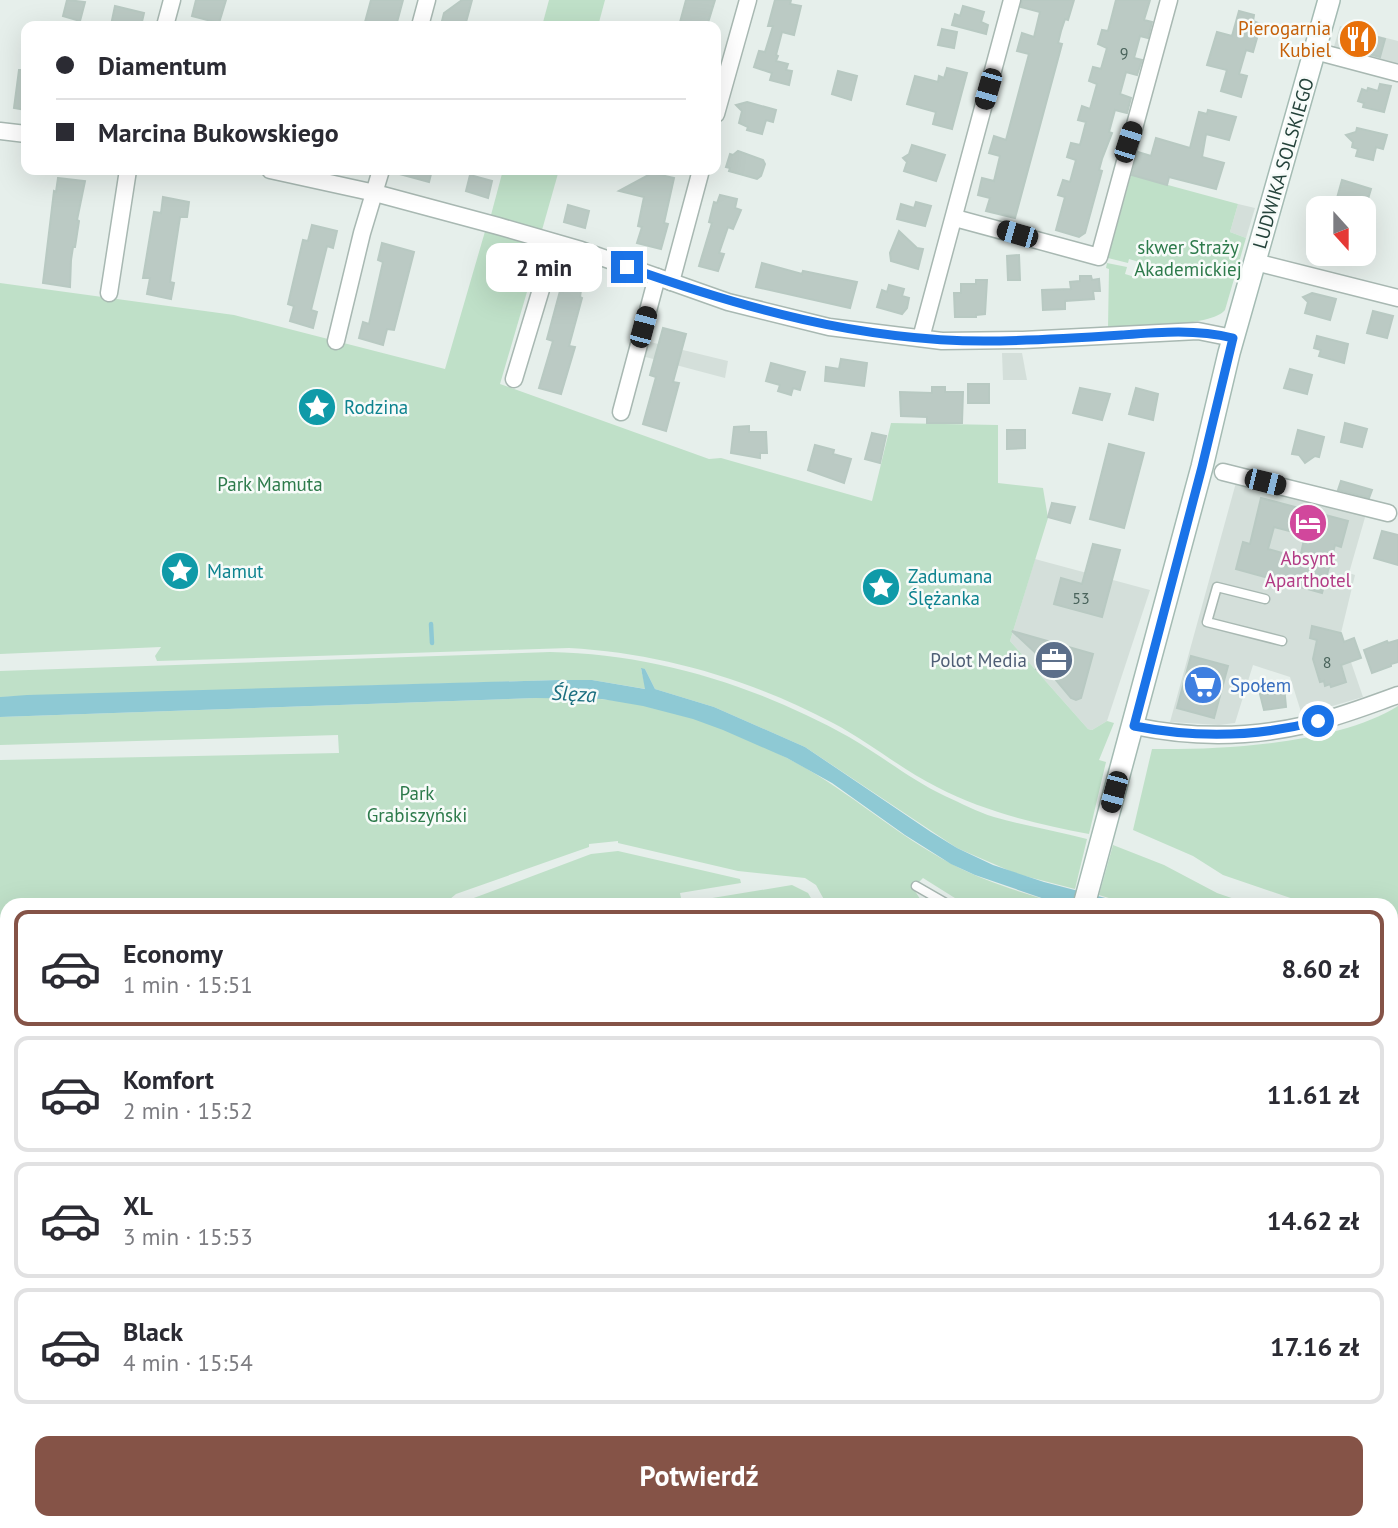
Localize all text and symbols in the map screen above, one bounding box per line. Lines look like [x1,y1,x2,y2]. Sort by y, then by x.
place label: Pierogarnia Kubiel [1238,16,1331,62]
restaurant icon: Pierogarnia Kubiel [1337,18,1379,60]
house number: 9 [1120,43,1128,63]
text: Diamentum [98,49,227,82]
car [973,66,1004,112]
street label: LUDWIKA SOLSKIEGO [1247,75,1319,251]
text: Marcina Bukowskiego [98,116,339,149]
car [1112,119,1145,165]
north arrow [1306,196,1376,266]
map controls [1306,196,1376,266]
car [994,218,1041,250]
park label: skwer Straży Akademickiej [1134,235,1242,281]
callout: 2 min [487,243,602,292]
route end [611,251,643,283]
text: 2 min [516,253,572,282]
car [628,304,659,350]
place icon: Rodzina [296,386,338,428]
place label: Rodzina [344,395,408,419]
car [1243,467,1288,497]
park label: Park Mamuta [217,472,323,496]
hotel icon: Absynt Aparthotel [1287,502,1329,544]
place label: Absynt Aparthotel [1265,546,1352,592]
place icon: Mamut [159,550,201,592]
place label: Mamut [207,559,264,583]
place label: Zadumana Ślężanka [908,564,993,610]
place icon: Zadumana Ślężanka [860,566,902,608]
house number: 53 [1072,588,1090,608]
office icon: Polot Media [1033,639,1075,681]
place label: Polot Media [930,648,1027,672]
house number: 8 [1323,652,1331,672]
supermarket icon: Społem [1182,664,1224,706]
place label: Społem [1230,673,1291,697]
water label: Ślęza [551,679,598,708]
route start [1302,705,1334,737]
car [1099,769,1130,815]
park label: Park Grabiszyński [367,781,467,827]
icon: car [39,937,102,1000]
text: Economy [123,937,223,970]
text: 8.60 zł [1282,952,1359,985]
text: 1 min · 15:51 [123,970,253,999]
icon: car [39,1063,102,1126]
text: Komfort [123,1063,214,1096]
text: 11.61 zł [1267,1078,1359,1111]
text: 2 min · 15:52 [123,1096,253,1125]
icon: car [39,1189,102,1252]
text: XL [123,1189,153,1222]
text: 14.62 zł [1267,1204,1359,1237]
text: 3 min · 15:53 [123,1222,253,1251]
icon: car [39,1315,102,1378]
text: Black [123,1315,183,1348]
text: 17.16 zł [1270,1330,1359,1363]
text: 4 min · 15:54 [123,1348,253,1377]
button: Potwierdź [35,1436,1363,1516]

